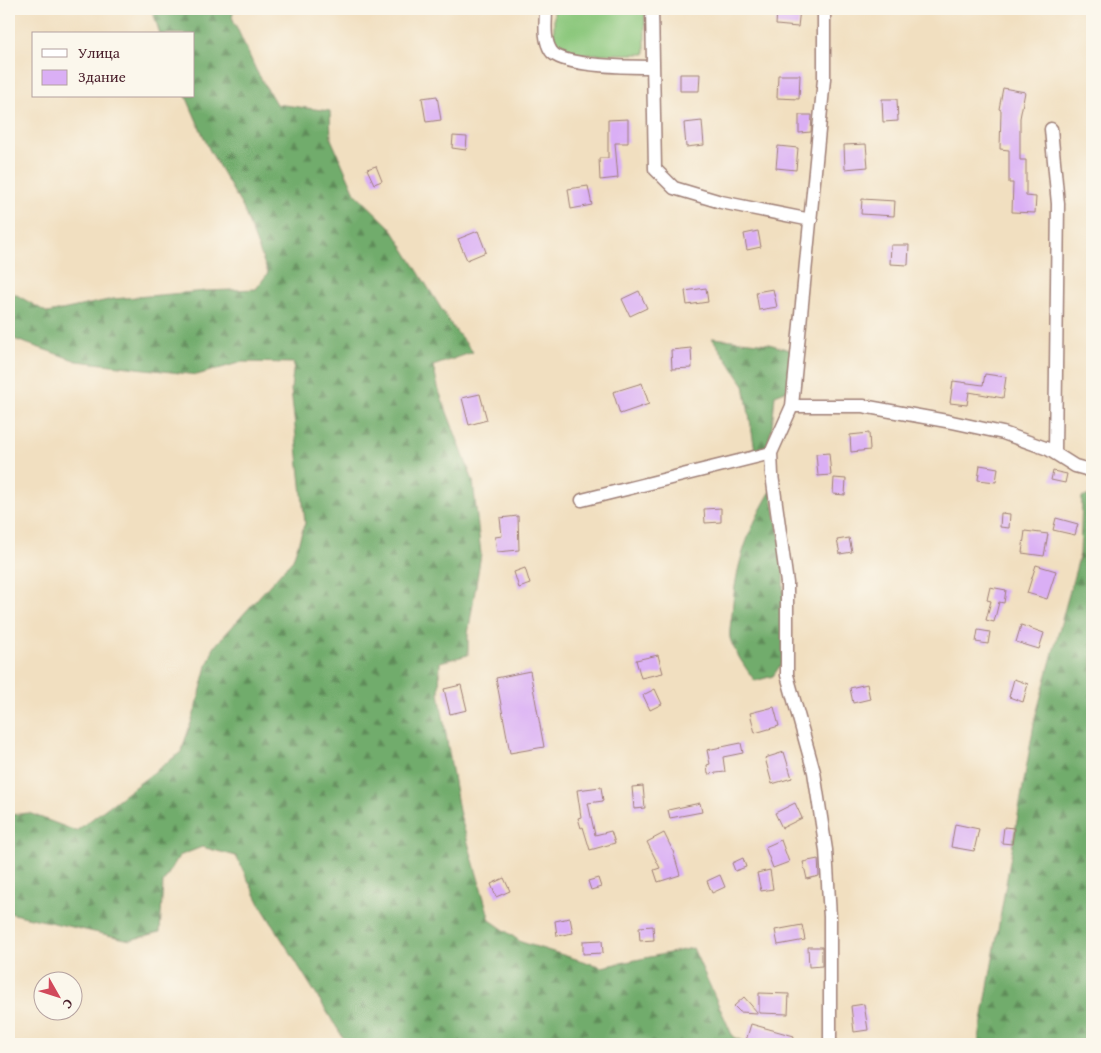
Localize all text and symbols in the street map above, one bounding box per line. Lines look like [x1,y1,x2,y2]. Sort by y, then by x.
legend [32,32,195,98]
text: Улица [78,42,121,63]
text: Здание [78,66,126,87]
north arrow [32,970,82,1020]
text: С [58,995,78,1014]

